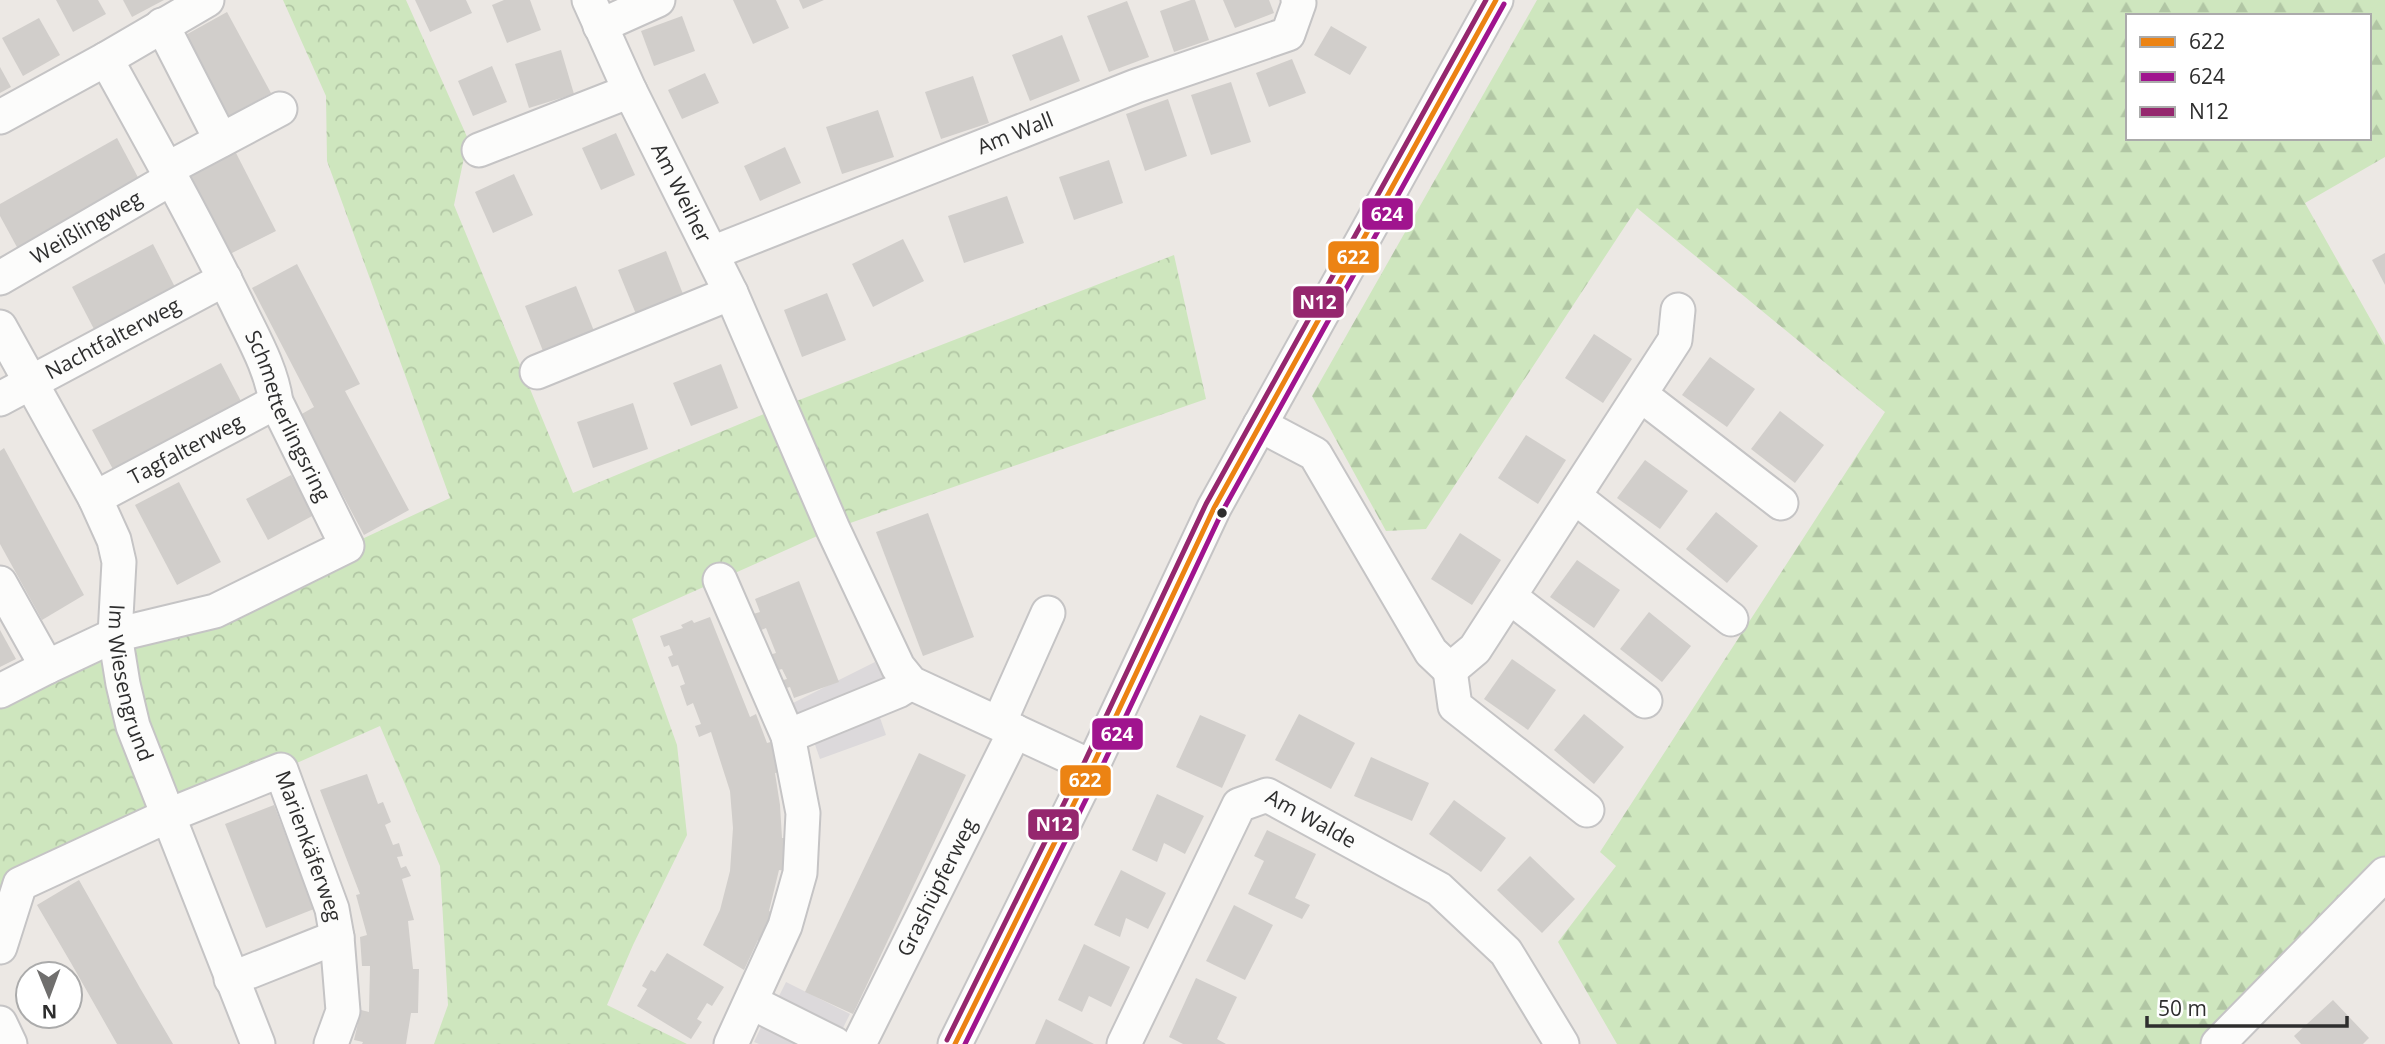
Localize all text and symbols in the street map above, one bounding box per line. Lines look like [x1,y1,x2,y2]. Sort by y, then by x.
legend [2126,14,2371,140]
text: 622 [2189,27,2225,55]
text: 624 [2189,62,2225,90]
text: N12 [2189,97,2229,125]
street label: Am Wall [973,105,1057,160]
street label: Am Weiher [645,138,719,248]
street label: Weißlingweg [25,184,147,270]
line badge: 624 [1361,197,1414,231]
text: 624 [1371,201,1403,227]
line badge: 622 [1327,240,1380,274]
text: 622 [1337,244,1369,270]
line badge: N12 [1292,285,1345,319]
text: N12 [1299,289,1337,315]
street label: Nachtfalterweg [40,290,185,385]
street label: Schmetterlingsring [239,325,338,506]
street label: Tagfalterweg [123,407,248,491]
unlabelled marker [1215,506,1229,520]
street label: Im Wiesengrund [102,604,161,765]
line badge: 624 [1091,717,1144,751]
text: 624 [1101,721,1133,747]
line badge: 622 [1059,764,1112,797]
street label: Marienkäferweg [269,766,349,923]
text: 622 [1069,767,1101,793]
street label: Am Walde [1261,782,1362,854]
line badge: N12 [1027,808,1080,841]
text: N12 [1035,811,1073,837]
street label: Grashüpferweg [890,813,982,961]
north arrow [14,960,84,1030]
scale bar [2147,984,2346,1028]
text: 50 m [2158,994,2207,1022]
text: N [41,999,57,1025]

